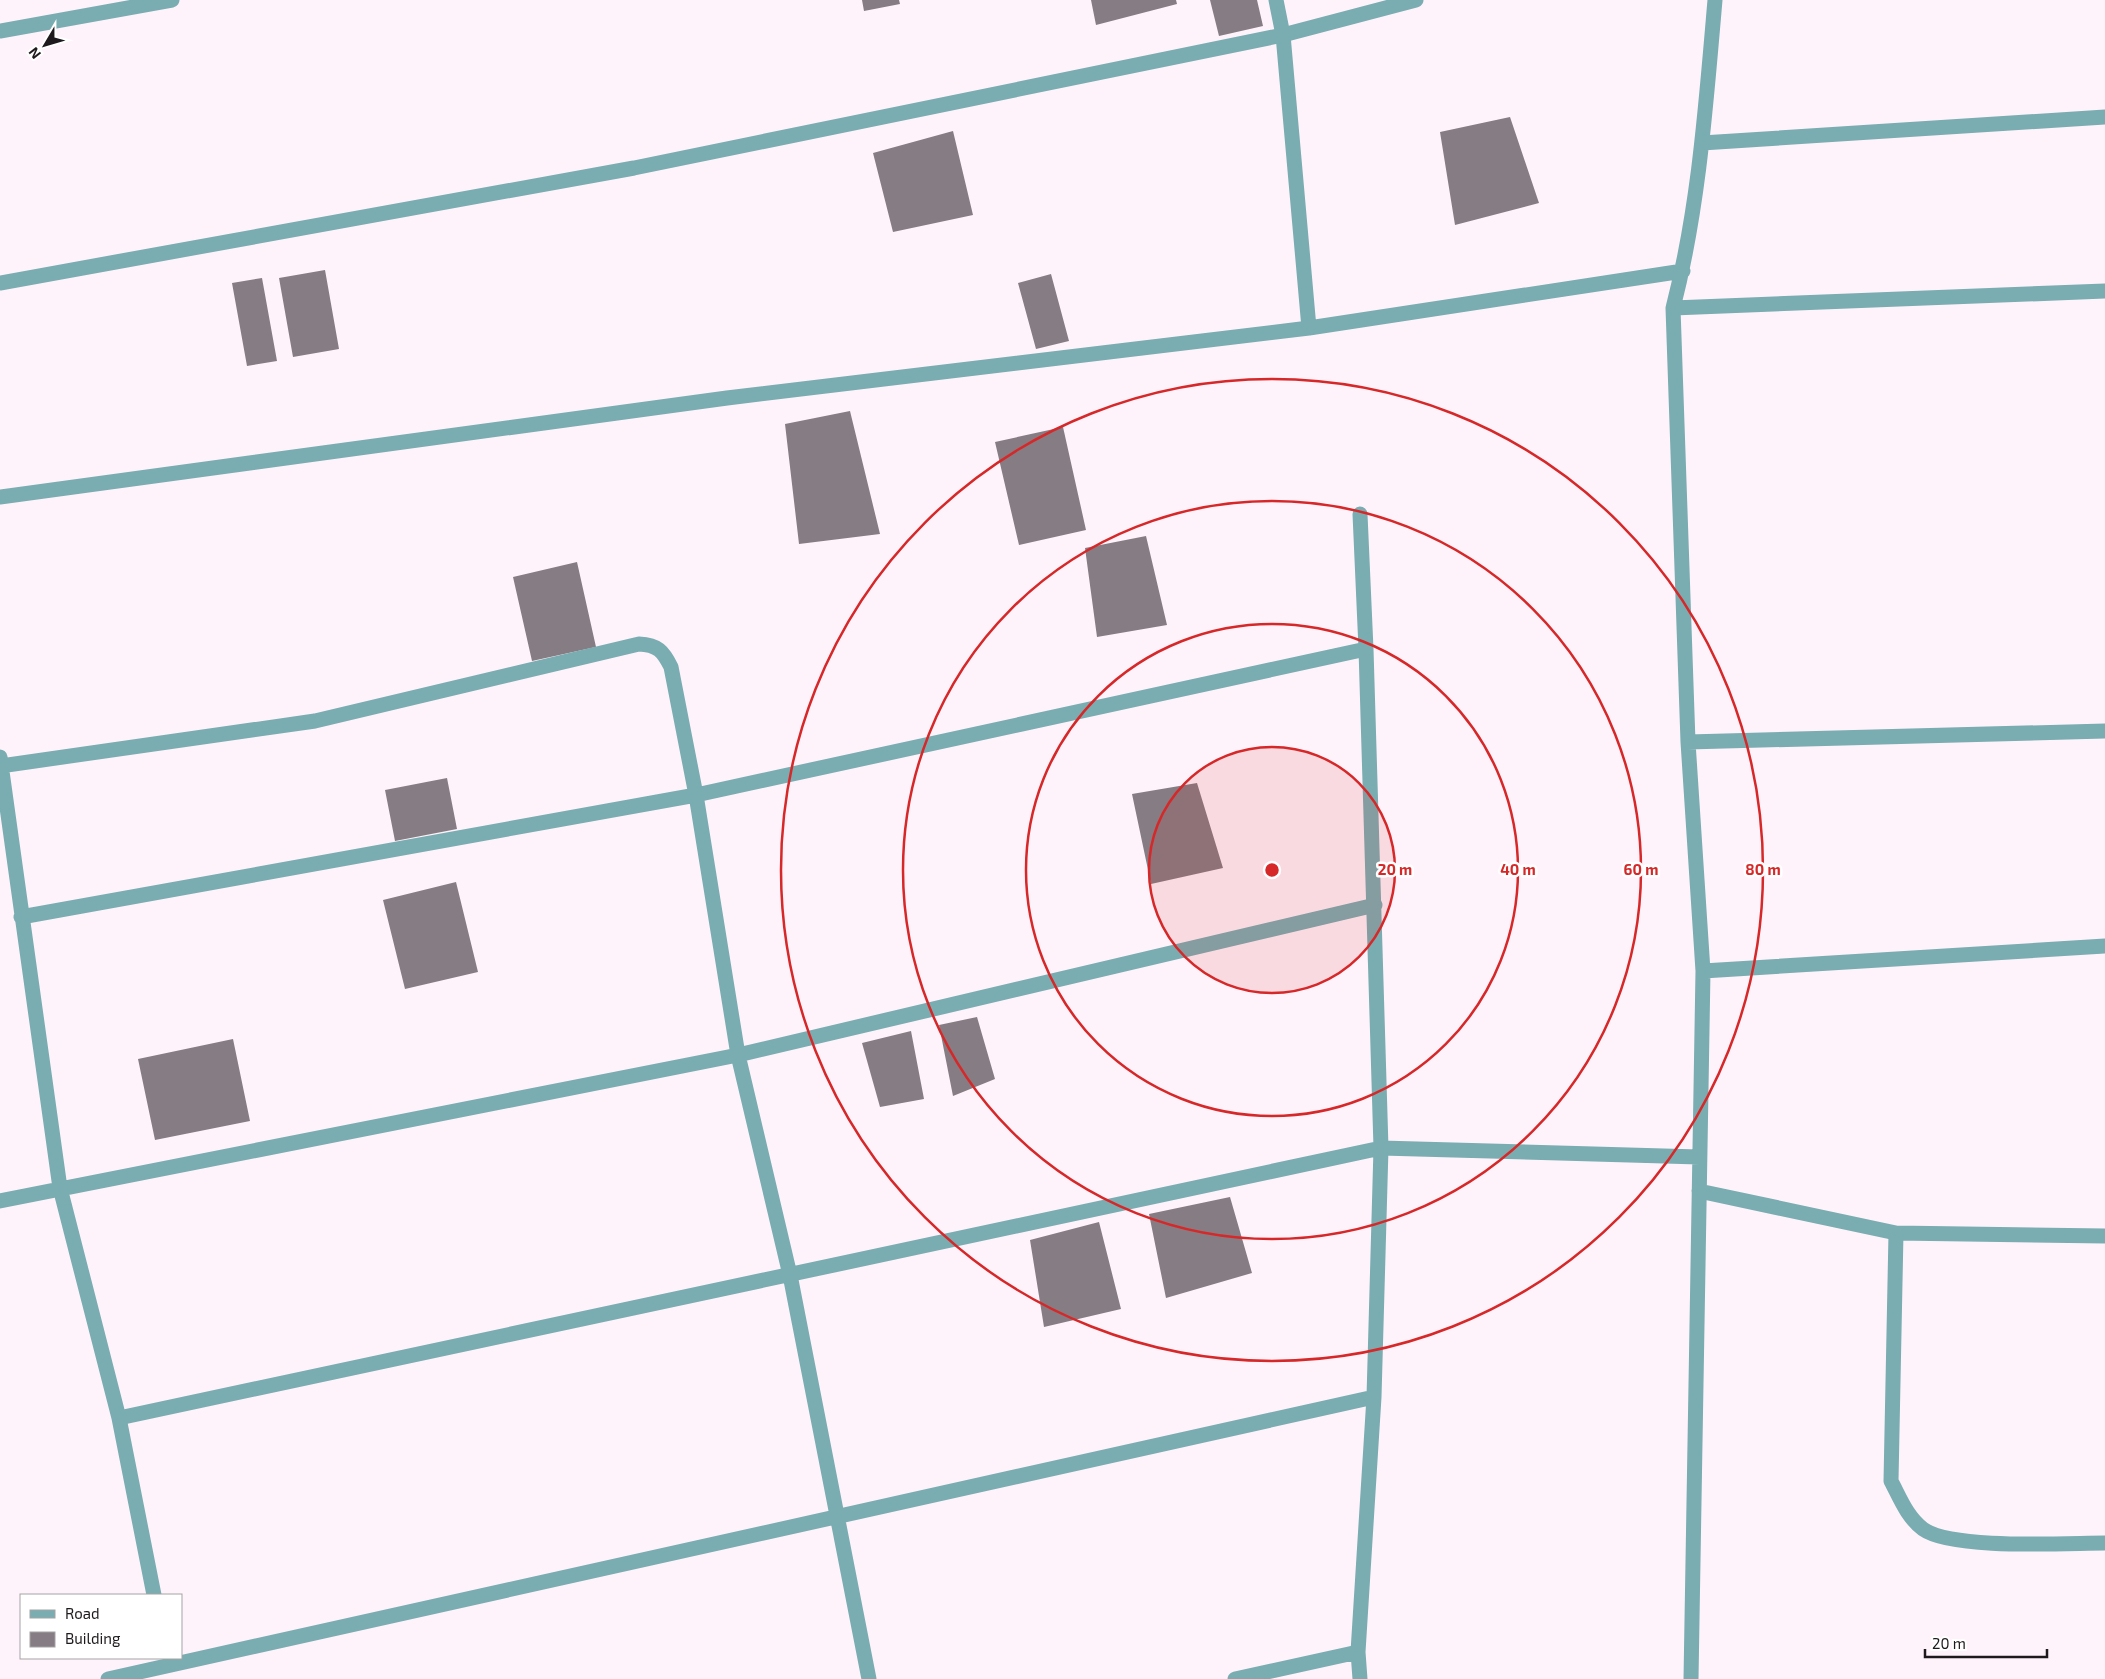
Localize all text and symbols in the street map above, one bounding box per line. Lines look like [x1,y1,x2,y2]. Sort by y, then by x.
north arrow [20,20,70,70]
text: N [25,44,44,63]
text: 20 m [1378,860,1412,878]
text: 40 m [1500,860,1536,878]
text: 60 m [1624,860,1658,878]
text: 80 m [1745,860,1781,878]
centre of rings [1263,861,1281,879]
legend [20,1594,182,1659]
text: Road [65,1604,100,1622]
scale bar [1925,1626,2048,1658]
text: Building [65,1629,121,1647]
text: 20 m [1932,1634,1966,1652]

